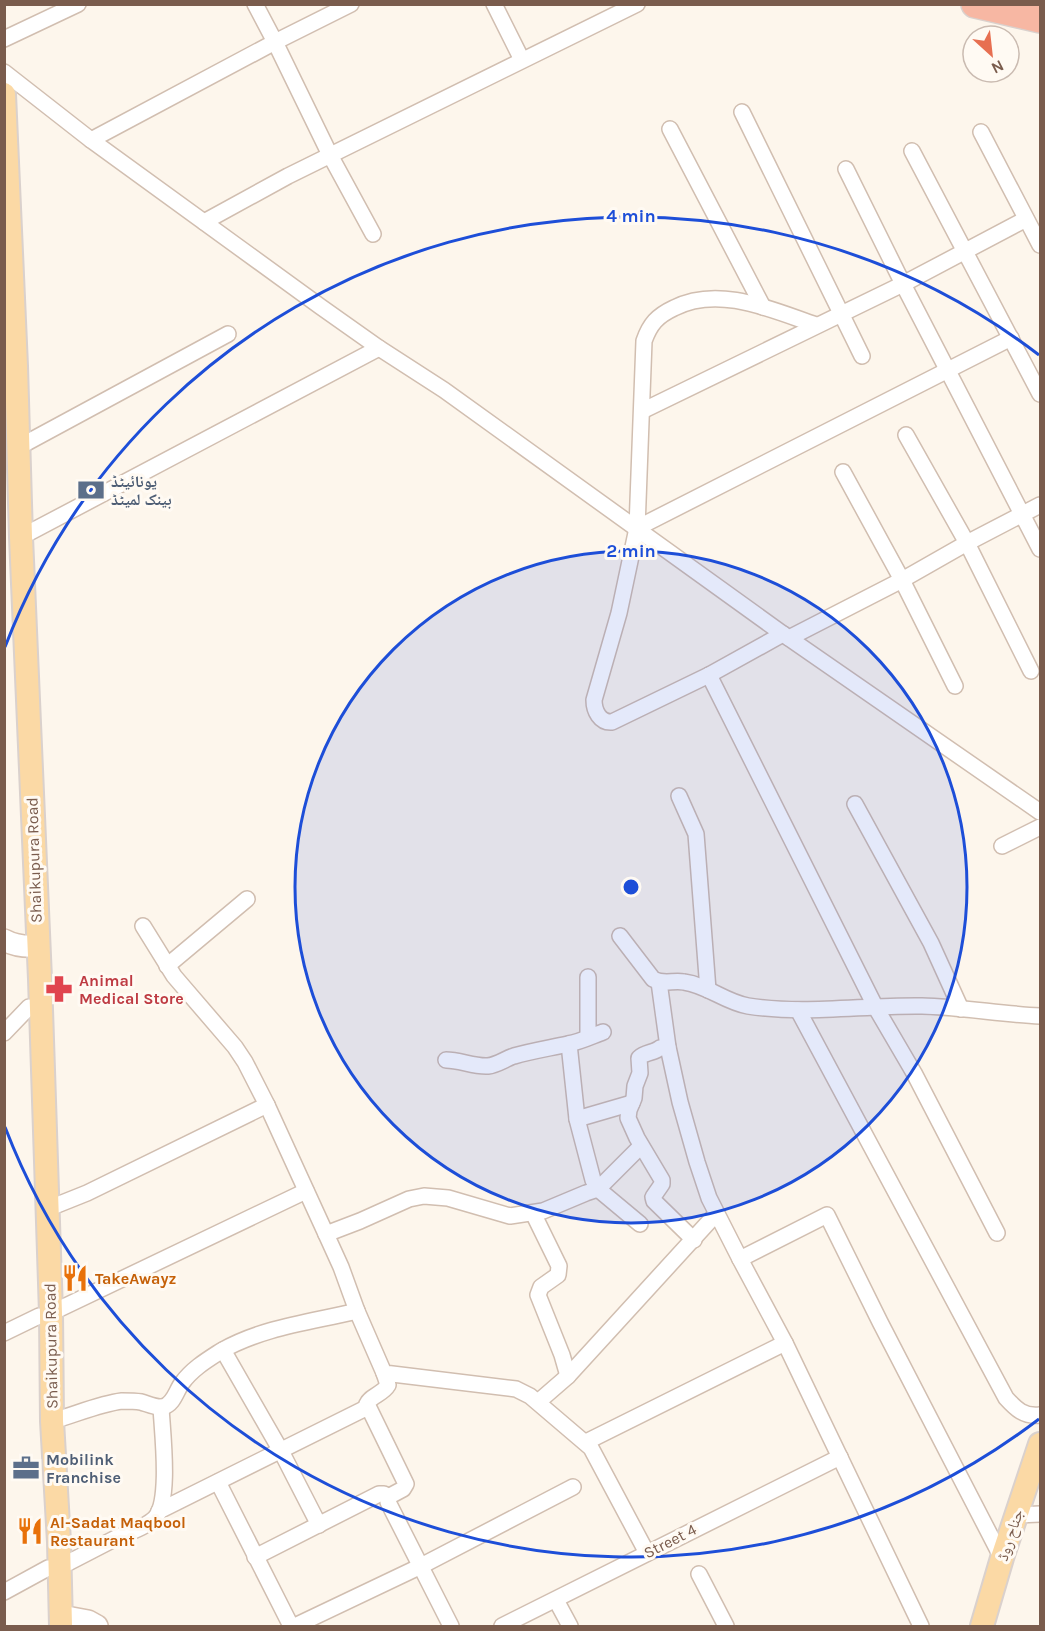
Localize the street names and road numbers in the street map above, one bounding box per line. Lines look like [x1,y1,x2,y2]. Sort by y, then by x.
street label: Shaikupura Road [22,797,46,923]
street label: Shaikupura Road [40,1283,62,1409]
street label: جناح روڈ [993,1507,1028,1564]
street label: Street 4 [640,1520,700,1562]

